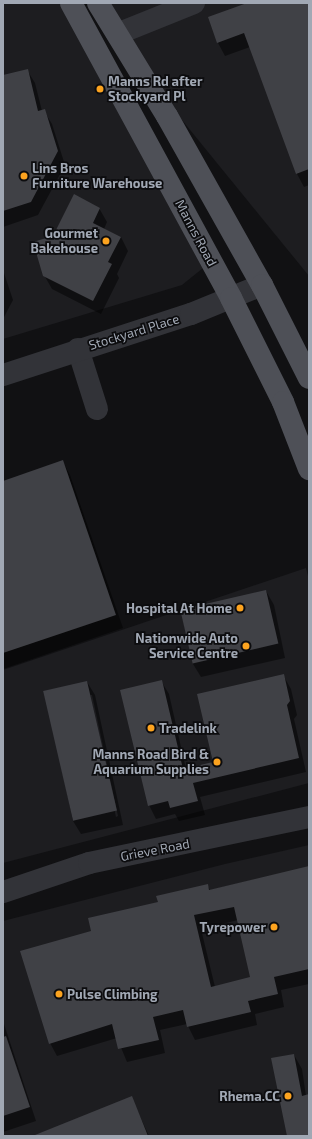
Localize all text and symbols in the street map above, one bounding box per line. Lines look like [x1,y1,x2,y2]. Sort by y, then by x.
place label: Manns Rd after Stockyard Pl [108,74,202,105]
marker: Manns Rd after Stockyard Pl [95,84,105,94]
place label: Lins Bros Furniture Warehouse [32,161,162,192]
marker: Lins Bros Furniture Warehouse [19,171,29,181]
street label: Manns Road [172,197,220,269]
place label: Gourmet Bakehouse [30,226,98,257]
marker: Gourmet Bakehouse [101,236,111,246]
street label: Stockyard Place [87,311,181,353]
place label: Hospital At Home [125,600,232,616]
marker: Hospital At Home [235,603,245,613]
place label: Nationwide Auto Service Centre [135,631,238,662]
marker: Nationwide Auto Service Centre [241,641,251,651]
place label: Tradelink [159,720,217,736]
marker: Tradelink [146,723,156,733]
place label: Manns Road Bird & Aquarium Supplies [92,747,209,778]
marker: Manns Road Bird & Aquarium Supplies [212,757,222,767]
street label: Grieve Road [119,836,191,864]
place label: Tyrepower [199,919,266,935]
marker: Tyrepower [269,922,279,932]
place label: Pulse Climbing [67,986,158,1002]
marker: Pulse Climbing [54,989,64,999]
place label: Rhema.CC [219,1088,280,1104]
marker: Rhema.CC [283,1091,293,1101]

